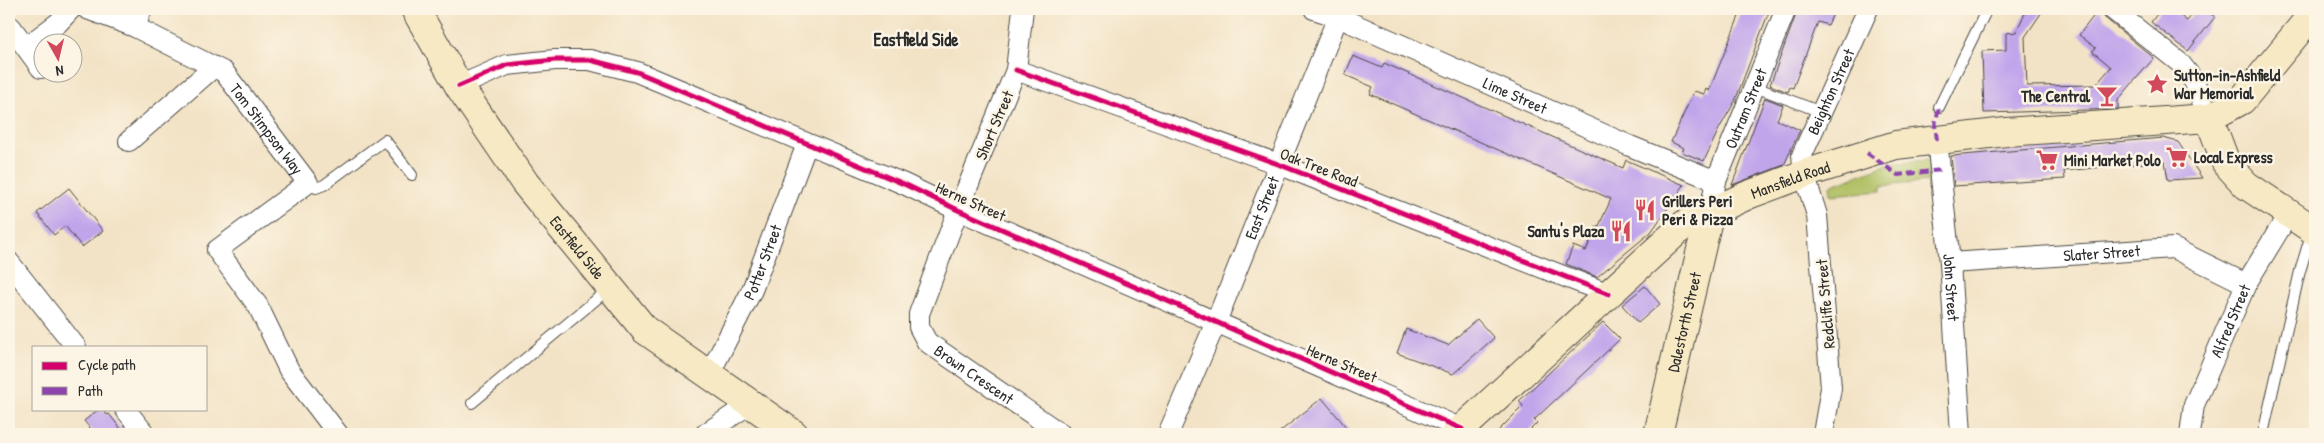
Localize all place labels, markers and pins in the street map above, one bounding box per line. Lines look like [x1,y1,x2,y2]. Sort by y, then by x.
place label: Sutton-in-Ashfield War Memorial [2174,64,2281,104]
place icon: Sutton-in-Ashfield War Memorial [2144,71,2170,97]
bar icon: The Central [2094,83,2120,109]
place label: The Central [2020,85,2091,107]
supermarket icon: Local Express [2164,144,2190,170]
place label: Local Express [2194,146,2274,169]
supermarket icon: Mini Market Polo [2034,147,2060,173]
place label: Mini Market Polo [2064,149,2161,171]
place label: Grillers Peri Peri & Pizza [1662,190,1734,230]
restaurant icon: Grillers Peri Peri & Pizza [1632,197,1658,223]
restaurant icon: Santu's Plaza [1608,218,1634,244]
place label: Santu's Plaza [1527,220,1605,242]

